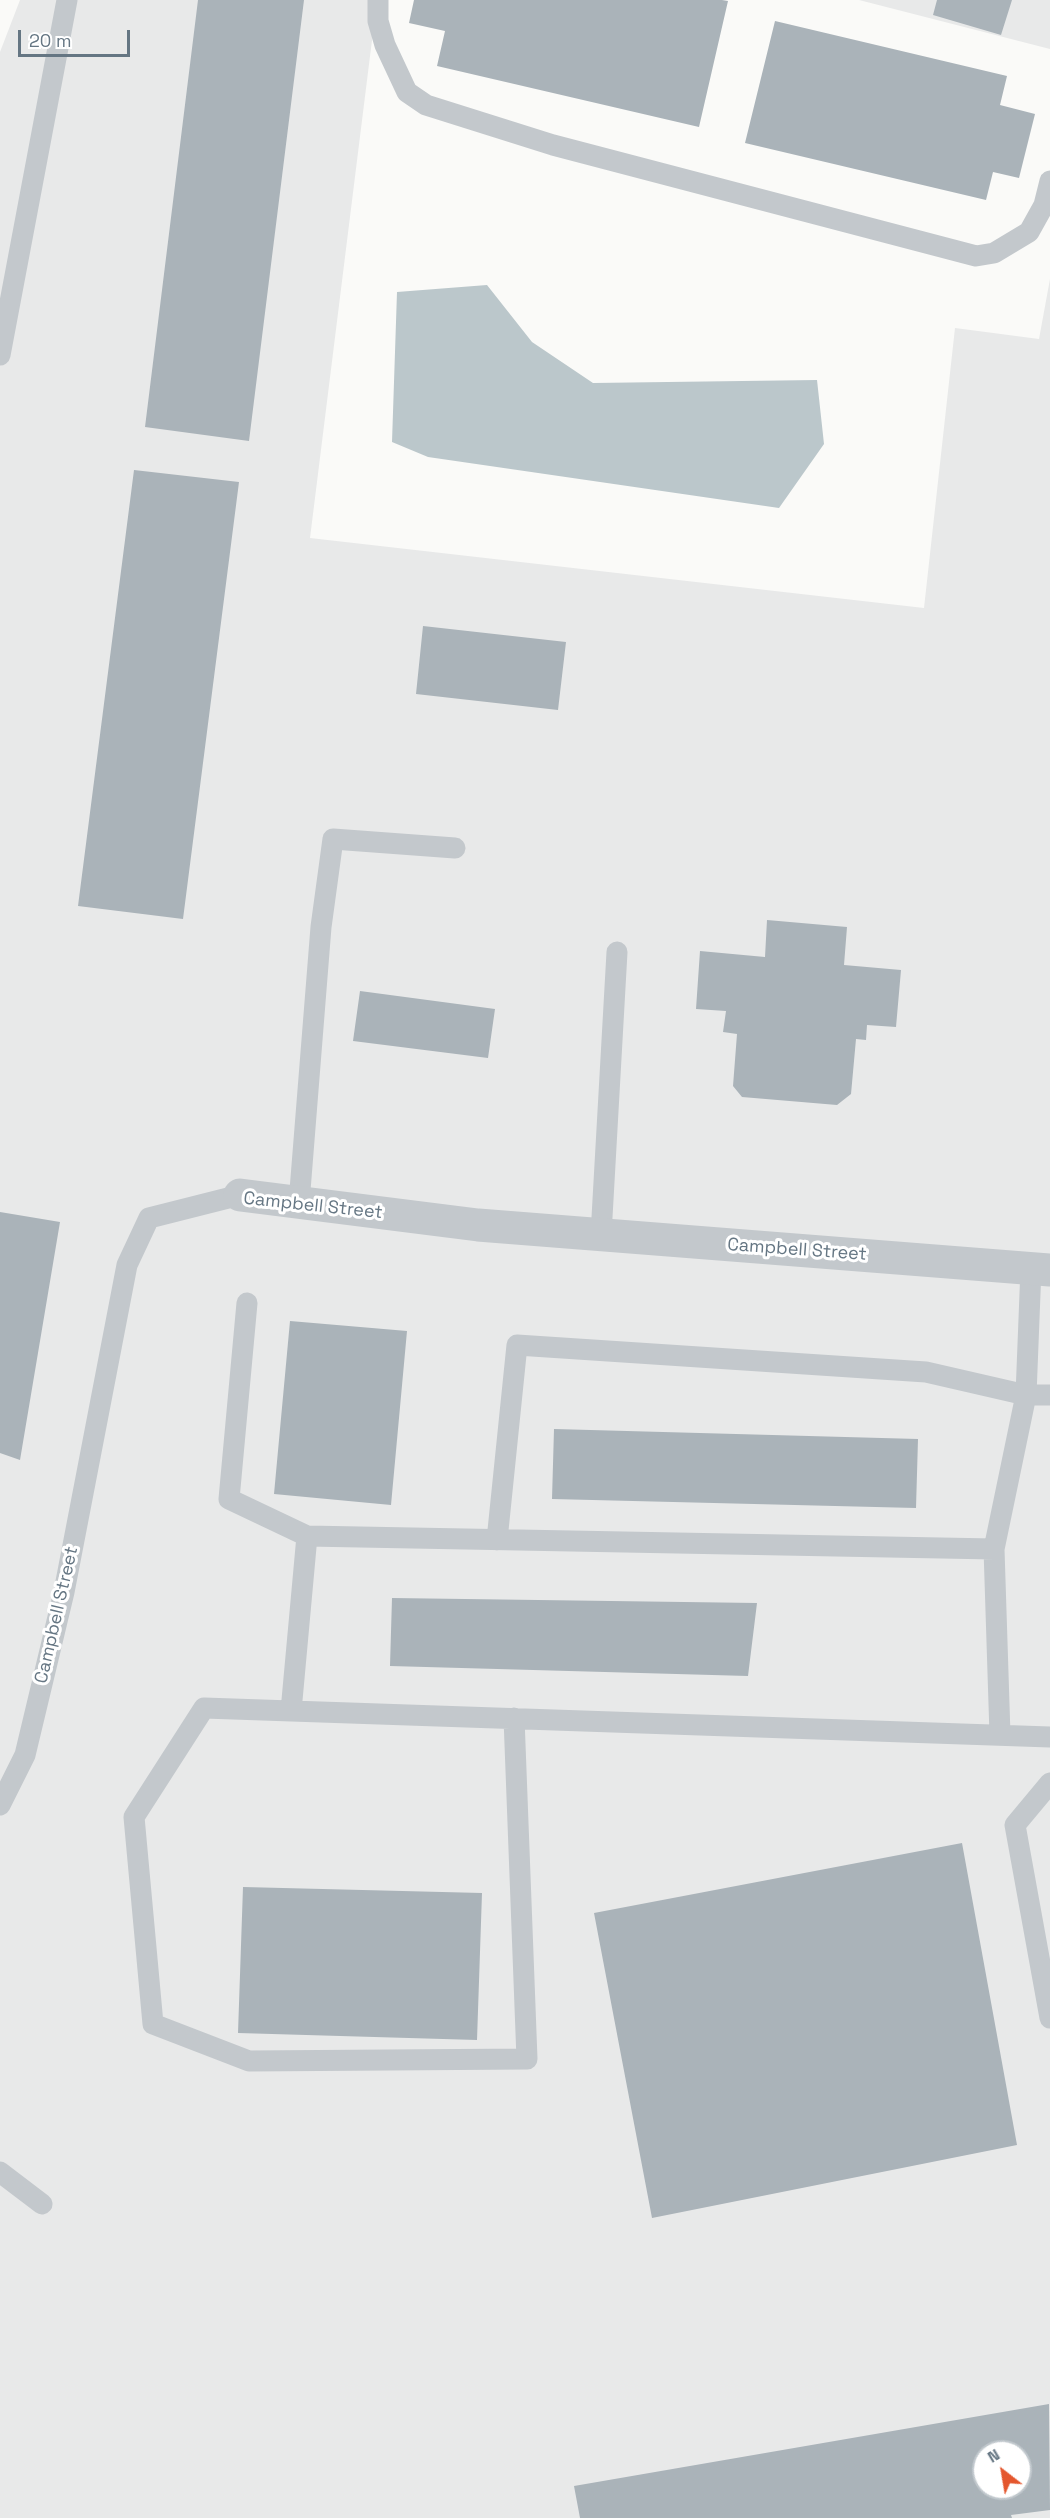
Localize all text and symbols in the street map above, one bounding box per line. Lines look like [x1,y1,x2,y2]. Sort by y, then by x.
scale bar [21,18,134,56]
text: 20 m [29,29,72,52]
street label: Campbell Street [242,1188,384,1224]
street label: Campbell Street [727,1234,867,1266]
street label: Campbell Street [31,1545,83,1685]
north arrow [972,2440,1032,2500]
text: N [983,2444,1004,2468]

